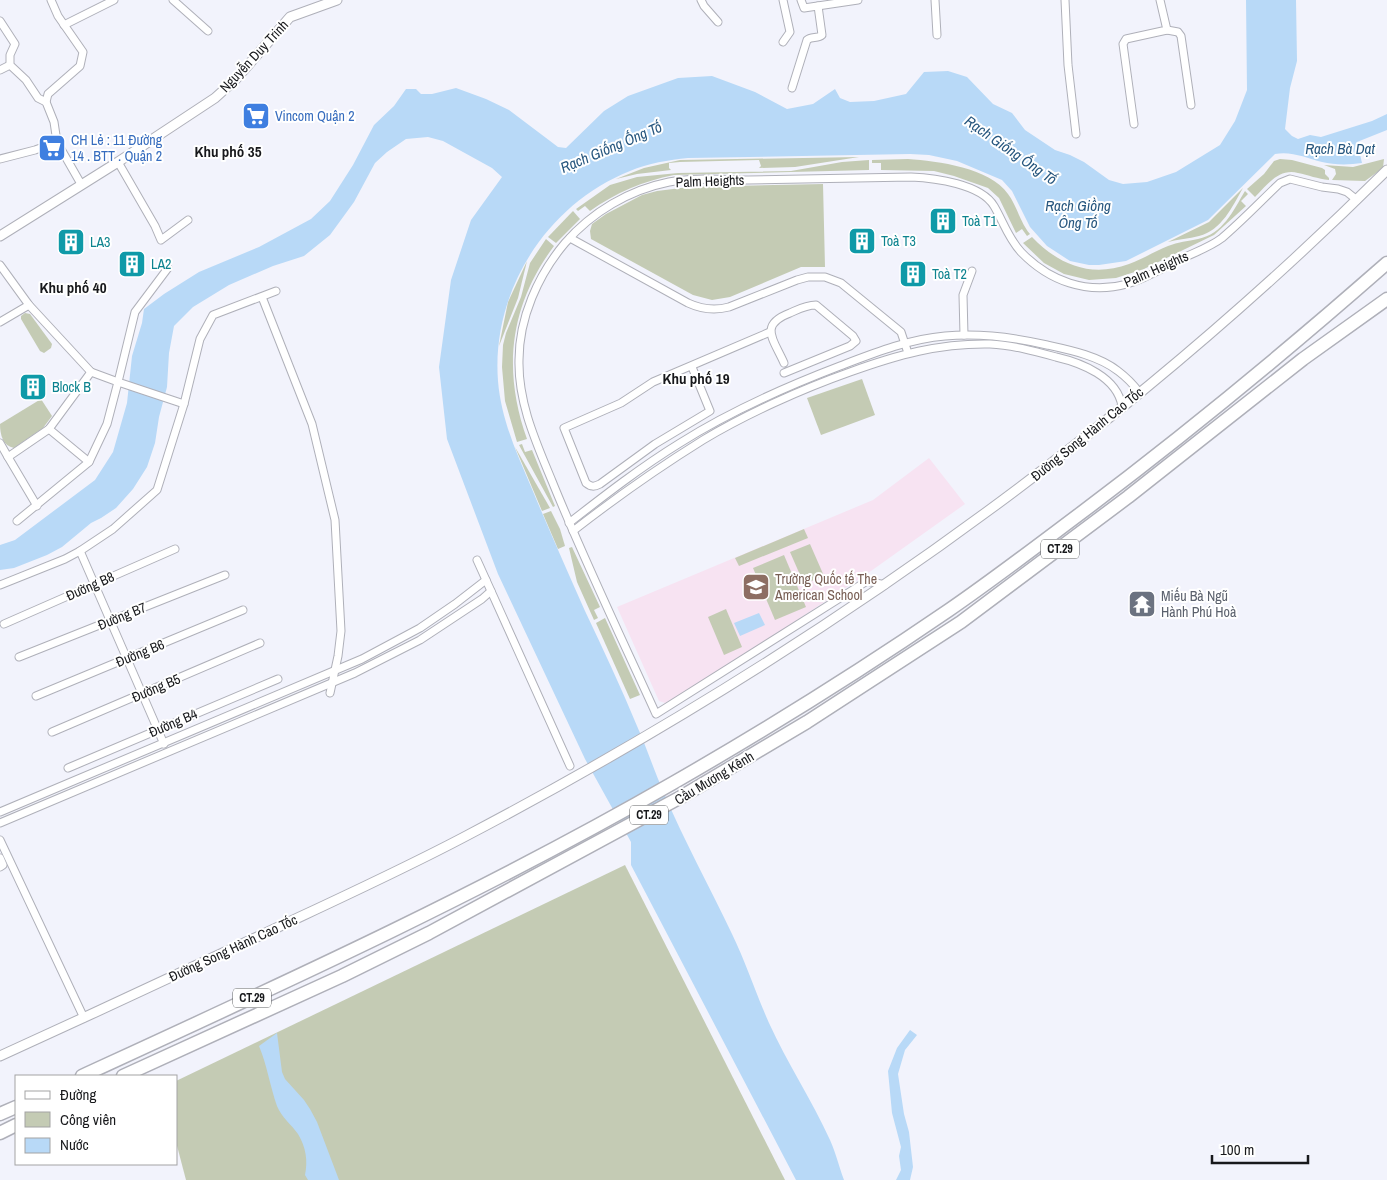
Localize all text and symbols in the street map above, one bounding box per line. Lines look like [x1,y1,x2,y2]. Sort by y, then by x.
street label: Nguyễn Duy Trinh [216,16,292,96]
supermarket icon: Vincom Quận 2 [241,101,271,131]
place label: Vincom Quận 2 [275,107,355,125]
water label: Rạch Giống Ống Tố [961,110,1061,190]
water label: Rạch Giống Ống Tố [557,116,665,178]
place label: CH Lẻ : 11 Đường 14 . BTT . Quận 2 [71,131,163,165]
supermarket icon: CH Lẻ : 11 Đường 14 . BTT . Quận 2 [37,133,67,163]
water label: Rạch Bà Dạt [1305,138,1375,159]
district label: Khu phố 35 [195,141,262,162]
street label: Palm Heights [675,171,745,191]
water label: Rạch Giồng Ông Tố [1045,195,1111,233]
building icon: Toà T1 [928,206,958,236]
place label: Toà T1 [962,212,998,230]
building icon: Toà T3 [847,226,877,256]
building icon: LA3 [56,227,86,257]
place label: Toà T3 [881,232,916,250]
place label: LA3 [90,233,110,251]
street label: Palm Heights [1121,247,1191,291]
building icon: LA2 [117,249,147,279]
place label: LA2 [151,255,171,273]
building icon: Toà T2 [898,259,928,289]
place label: Toà T2 [932,265,967,283]
district label: Khu phố 40 [40,277,107,298]
district label: Khu phố 19 [663,368,730,389]
building icon: Block B [18,372,48,402]
place label: Block B [52,378,91,396]
street label: Đường Song Hành Cao Tốc [1027,383,1147,485]
road number: CT.29 [1041,540,1079,558]
street label: Đường B8 [63,567,117,605]
place label: Trường Quốc tế The American School [774,570,877,604]
school or university icon: Trường Quốc tế The American School [741,572,771,602]
place label: Miếu Bà Ngũ Hành Phú Hoà [1161,587,1237,621]
temple icon: Miếu Bà Ngũ Hành Phú Hoà [1127,589,1157,619]
street label: Đường B7 [95,598,149,634]
street label: Đường B6 [113,635,167,671]
street label: Đường B5 [129,670,183,706]
street label: Đường B4 [146,705,201,741]
street label: Cầu Mương Kênh [671,747,757,809]
road number: CT.29 [630,806,668,824]
street label: Đường Song Hành Cao Tốc [166,910,300,986]
road number: CT.29 [233,988,271,1008]
legend [15,1075,178,1165]
text: Đường [60,1084,96,1105]
text: Công viên [60,1109,116,1130]
scale bar [1212,1132,1308,1164]
text: Nước [60,1134,89,1155]
text: 100 m [1220,1139,1254,1160]

